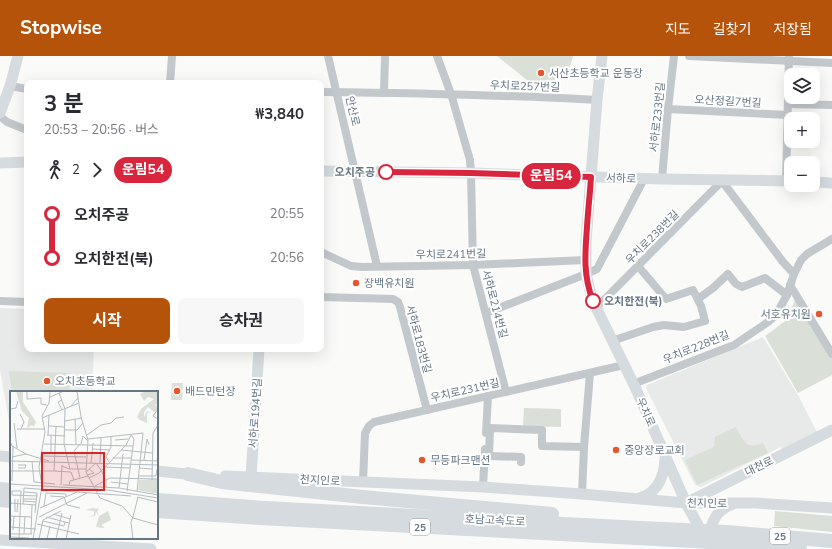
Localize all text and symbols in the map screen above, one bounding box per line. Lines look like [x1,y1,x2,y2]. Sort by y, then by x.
text: Stopwise [20,15,102,41]
text: 지도 [665,20,691,39]
text: 길찾기 [713,20,751,39]
text: 저장됨 [773,20,812,39]
place label: 서산초등학교 운동장 [549,66,643,81]
marker: 서산초등학교 운동장 [536,68,546,78]
map controls [784,68,820,192]
button: layers [784,68,820,104]
street label: 우치로257번길 [490,78,560,95]
street label: 서하로233번길 [646,81,669,153]
text: 3 분 [44,89,83,119]
street label: 오산정길7번길 [694,92,762,111]
street label: 안산로 [342,95,363,128]
text: ₩3,840 [255,104,304,124]
button: + [784,112,820,148]
text: 20:53 – 20:56 · 버스 [44,121,159,139]
button: − [784,156,820,192]
icon: walk [44,159,66,181]
icon: forward [86,159,108,181]
text: 운림54 [122,160,164,179]
text: 2 [72,161,80,179]
line badge: 운림54 [523,163,579,189]
marker: 오치주공 [378,164,394,180]
place label: 오치주공 [335,165,375,180]
text: 운림54 [530,166,572,185]
street label: 서하로 [606,170,636,187]
text: 오치주공 [74,205,129,225]
text: 20:55 [270,205,304,223]
street label: 우치로238번길 [622,207,683,268]
street label: 우치로241번길 [416,246,486,263]
text: 오치한전(북) [74,249,154,269]
text: 20:56 [270,249,304,267]
street label: 서하로214번길 [478,268,511,340]
place label: 장백유치원 [364,276,415,291]
marker: 장백유치원 [351,278,361,288]
marker: 오치한전(북) [585,293,601,309]
place label: 오치한전(북) [604,294,662,309]
button: 시작 [44,298,170,344]
button: 승차권 [178,298,304,344]
street label: 서하로183번길 [402,303,435,375]
place label: 서호유치원 [760,307,811,322]
marker: 서호유치원 [814,309,824,319]
street label: 우치로228번길 [661,327,732,368]
place label: 오치초등학교 [55,374,116,389]
street label: 우치로231번길 [429,375,501,406]
marker: 오치초등학교 [42,376,52,386]
street label: 서하로194번길 [246,377,265,449]
place label: 배드민턴장 [185,384,236,399]
marker: 배드민턴장 [172,386,182,396]
inset map [10,391,158,539]
street label: 우치로 [633,395,659,429]
place label: 중앙장로교회 [624,443,685,458]
marker: 중앙장로교회 [611,445,621,455]
place label: 무등파크맨션 [430,453,491,468]
street label: 대천로 [742,453,776,480]
marker: 무등파크맨션 [417,455,427,465]
street label: 천지인로 [299,472,341,489]
street label: 천지인로 [687,496,727,511]
street label: 호남고속도로 [464,511,526,530]
road number: 25 [410,519,430,535]
road number: 25 [770,528,790,544]

